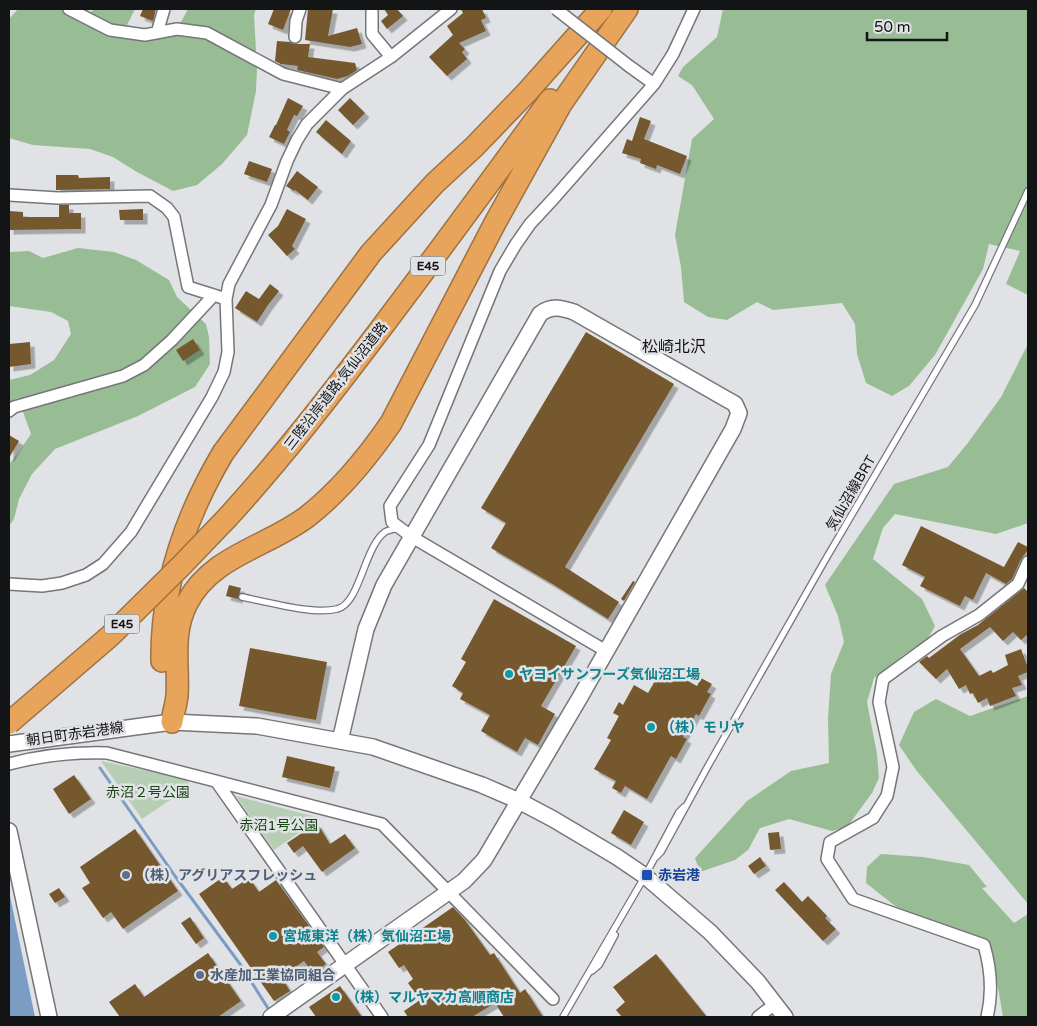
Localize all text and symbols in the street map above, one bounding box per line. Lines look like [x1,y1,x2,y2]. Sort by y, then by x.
scale bar [867,10,947,42]
text: 50 m [874,18,911,36]
road number: E45 [410,256,446,276]
street label: 三陸沿岸道路;気仙沼道路 [281,319,391,453]
district label: 松崎北沢 [642,337,706,357]
street label: 気仙沼線BRT [823,452,880,534]
road number: E45 [104,614,140,634]
place label: ヤヨイサンフーズ気仙沼工場 [519,666,700,683]
marker: ヤヨイサンフーズ気仙沼工場 [503,668,515,680]
street label: 朝日町赤岩港線 [25,719,125,749]
place label: （株）モリヤ [661,719,745,736]
marker: （株）モリヤ [645,721,657,733]
park label: 赤沼２号公園 [106,784,190,801]
park label: 赤沼1号公園 [240,817,318,834]
place label: （株）アグリアスフレッシュ [136,867,317,884]
place label: 赤岩港 [658,867,700,884]
marker: 赤岩港 [640,868,654,882]
marker: （株）アグリアスフレッシュ [120,869,132,881]
place label: 宮城東洋（株）気仙沼工場 [283,928,451,945]
marker: 宮城東洋（株）気仙沼工場 [267,930,279,942]
place label: 水産加工業協同組合 [210,967,336,984]
marker: 水産加工業協同組合 [194,969,206,981]
place label: （株）マルヤマカ高順商店 [346,989,514,1006]
marker: （株）マルヤマカ高順商店 [330,991,342,1003]

